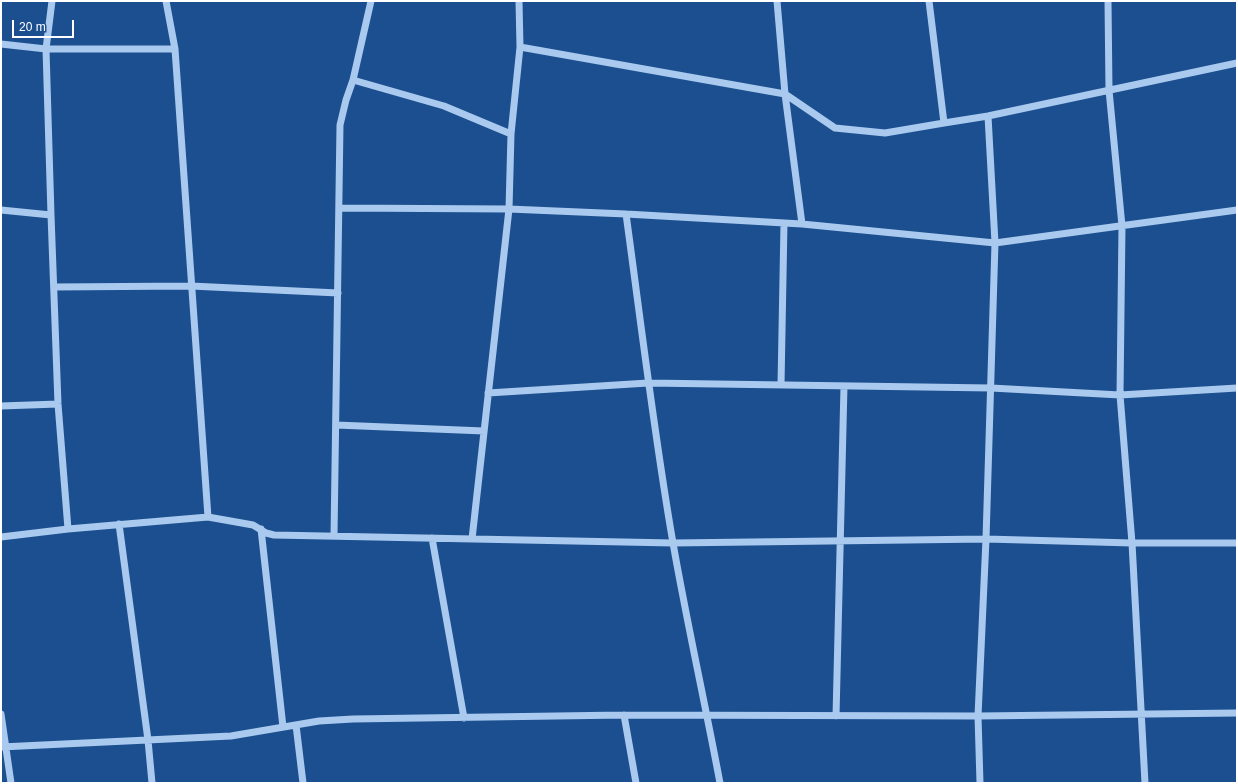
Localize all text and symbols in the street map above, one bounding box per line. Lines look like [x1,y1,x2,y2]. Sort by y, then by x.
scale bar [14,12,76,38]
text: 20 m [19,20,46,34]

